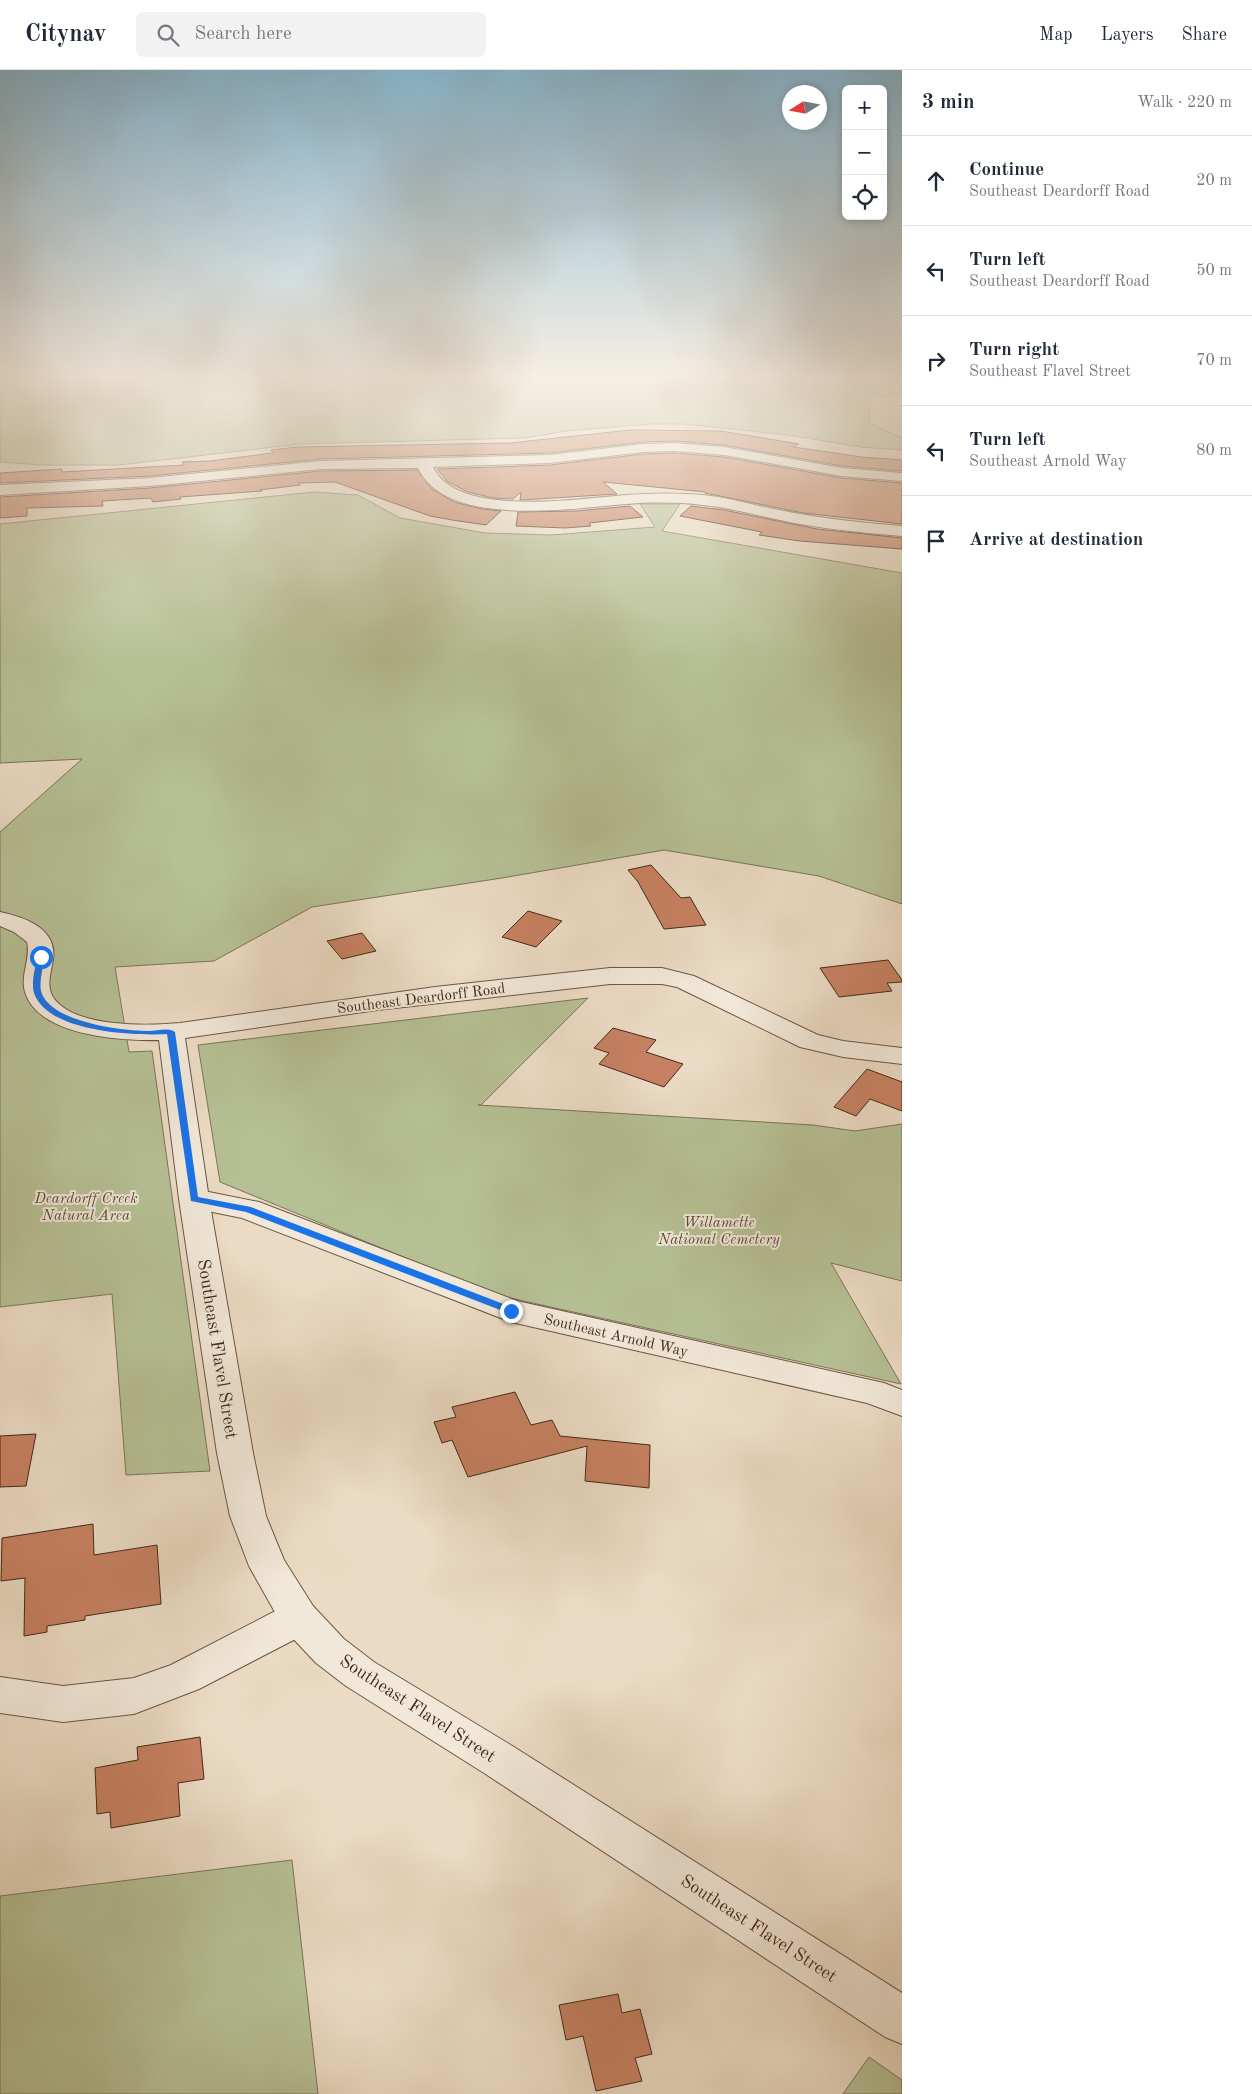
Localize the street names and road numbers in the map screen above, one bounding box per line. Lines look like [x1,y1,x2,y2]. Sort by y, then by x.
street label: Southeast Deardorff Road [336,982,506,1017]
street label: Southeast Flavel Street [194,1258,240,1440]
street label: Southeast Arnold Way [542,1313,689,1360]
street label: Southeast Flavel Street [336,1652,499,1766]
street label: Southeast Flavel Street [677,1872,840,1986]

